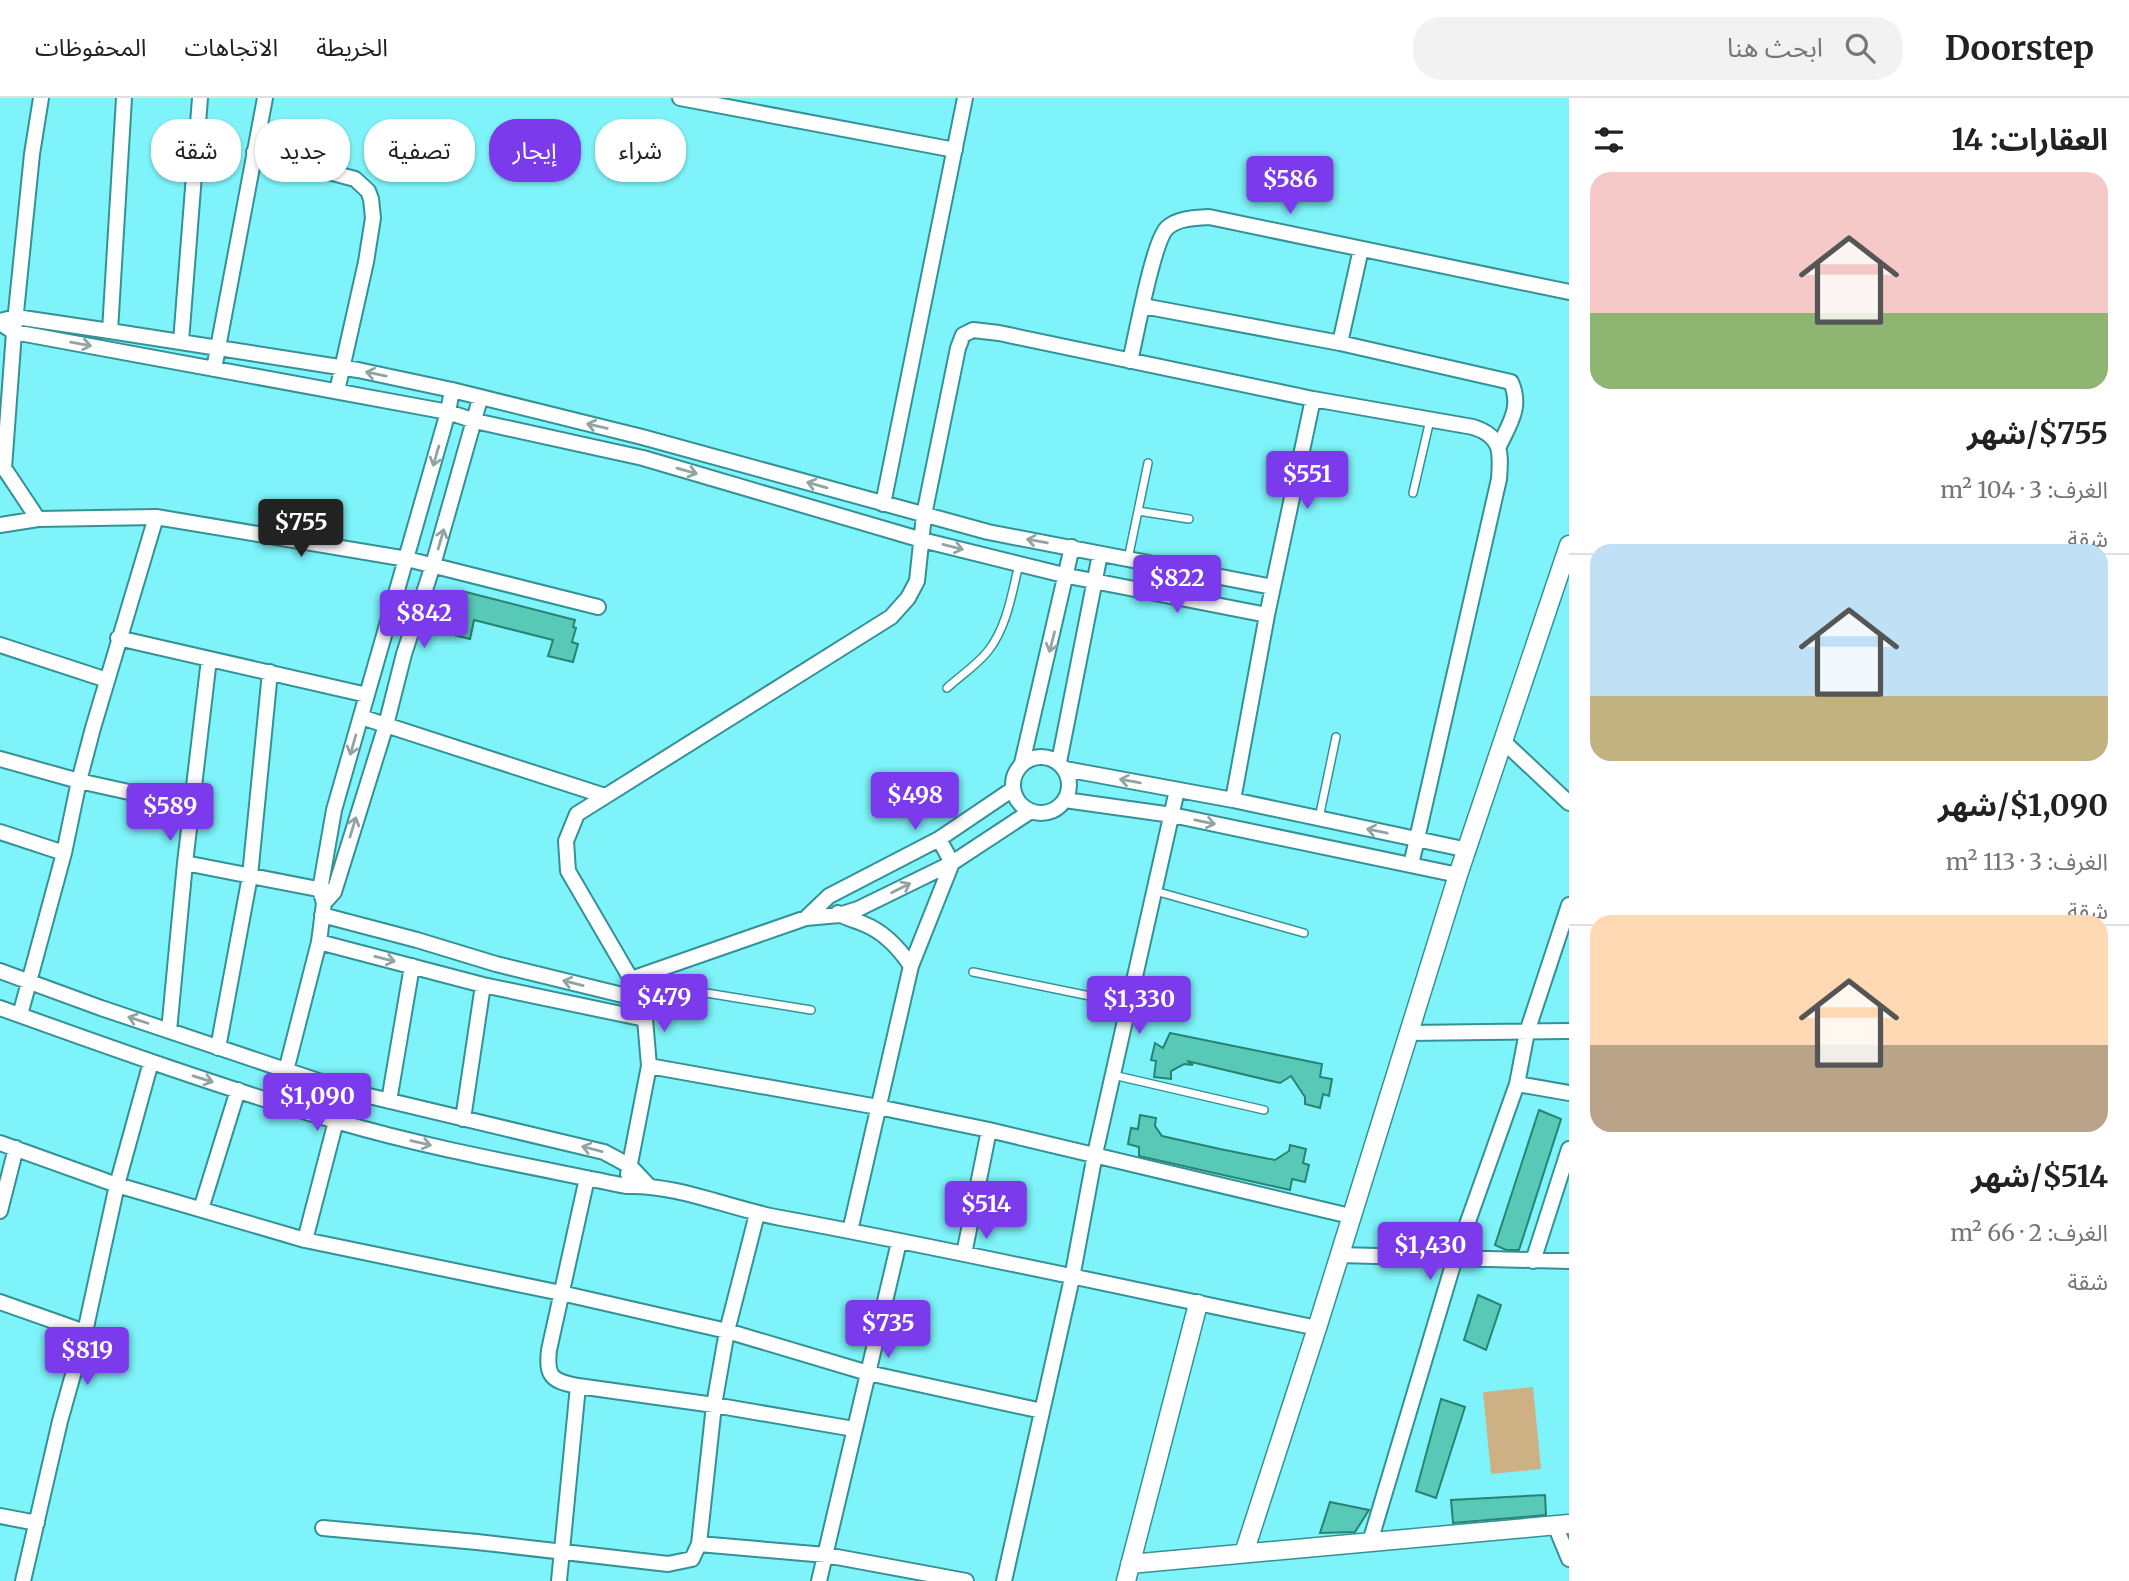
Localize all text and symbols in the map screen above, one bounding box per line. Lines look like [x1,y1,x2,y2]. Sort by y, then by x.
search box [1413,17,1903,80]
text: Doorstep [1945,28,2094,69]
icon: search [1841,29,1879,67]
text: ابحث هنا [1727,31,1823,64]
text: المحفوظات [35,32,146,63]
text: الاتجاهات [184,32,278,63]
text: الخريطة [316,32,388,63]
chip: شقة [151,119,241,182]
chip: جديد [255,119,350,182]
chip: تصفية [364,119,475,182]
chip: إيجار [489,119,581,182]
chip: شراء [595,119,686,182]
text: العقارات: 14 [1952,120,2108,158]
icon: filters [1590,121,1628,159]
pin: $586 [1249,156,1331,216]
text: $586 [1262,164,1318,193]
icon: home [1786,217,1912,343]
one-way arrow [69,338,92,352]
one-way arrow [365,367,388,381]
text: $755/شهر [1967,414,2108,452]
one-way arrow [586,419,609,432]
one-way arrow [429,444,442,467]
pin: $551 [1266,452,1348,511]
text: $551 [1282,459,1332,488]
one-way arrow [676,465,698,478]
text: الغرف: 3 · 104 m² [1940,475,2108,504]
one-way arrow [806,477,828,490]
pin: $755 [260,500,342,559]
text: $755 [274,507,328,536]
text: شقة [2067,524,2108,553]
one-way arrow [435,528,448,550]
one-way arrow [1026,534,1049,547]
one-way arrow [941,541,964,554]
pin: $822 [1136,556,1218,615]
text: $822 [1149,563,1205,592]
icon: home [1786,589,1912,715]
pin: $842 [383,590,465,650]
text: $842 [396,598,452,627]
one-way arrow [1044,630,1058,653]
one-way arrow [345,734,358,756]
pin: $498 [874,772,956,832]
one-way arrow [1119,774,1142,787]
text: $498 [887,780,943,809]
pin: $589 [129,784,211,843]
text: $1,090/شهر [1938,786,2108,824]
text: $589 [143,791,197,820]
one-way arrow [348,816,360,838]
one-way arrow [1193,816,1216,830]
one-way arrow [1366,824,1389,838]
text: الغرف: 3 · 113 m² [1946,847,2108,876]
one-way arrow [890,880,911,894]
text: شقة [2067,896,2108,925]
one-way arrow [374,953,396,966]
icon: home [1786,960,1912,1086]
pin: $479 [623,974,705,1034]
one-way arrow [562,976,585,989]
pin: $1,330 [1082,976,1196,1036]
text: $479 [637,982,691,1011]
text: $1,330 [1103,984,1175,1013]
one-way arrow [127,1013,149,1026]
one-way arrow [192,1073,214,1086]
pin: $1,090 [260,1074,374,1133]
text: $1,090 [279,1081,355,1110]
one-way arrow [409,1137,432,1150]
one-way arrow [581,1142,604,1155]
text: $514/شهر [1971,1157,2108,1195]
pin: $514 [945,1182,1027,1241]
text: $514 [961,1189,1011,1218]
text: الغرف: 2 · 66 m² [1950,1218,2108,1247]
pin: $1,430 [1373,1222,1487,1282]
text: $1,430 [1394,1230,1466,1259]
text: شقة [2067,1267,2108,1296]
pin: $735 [847,1300,929,1360]
text: $735 [861,1308,915,1337]
pin: $819 [46,1328,128,1387]
text: $819 [61,1335,113,1364]

